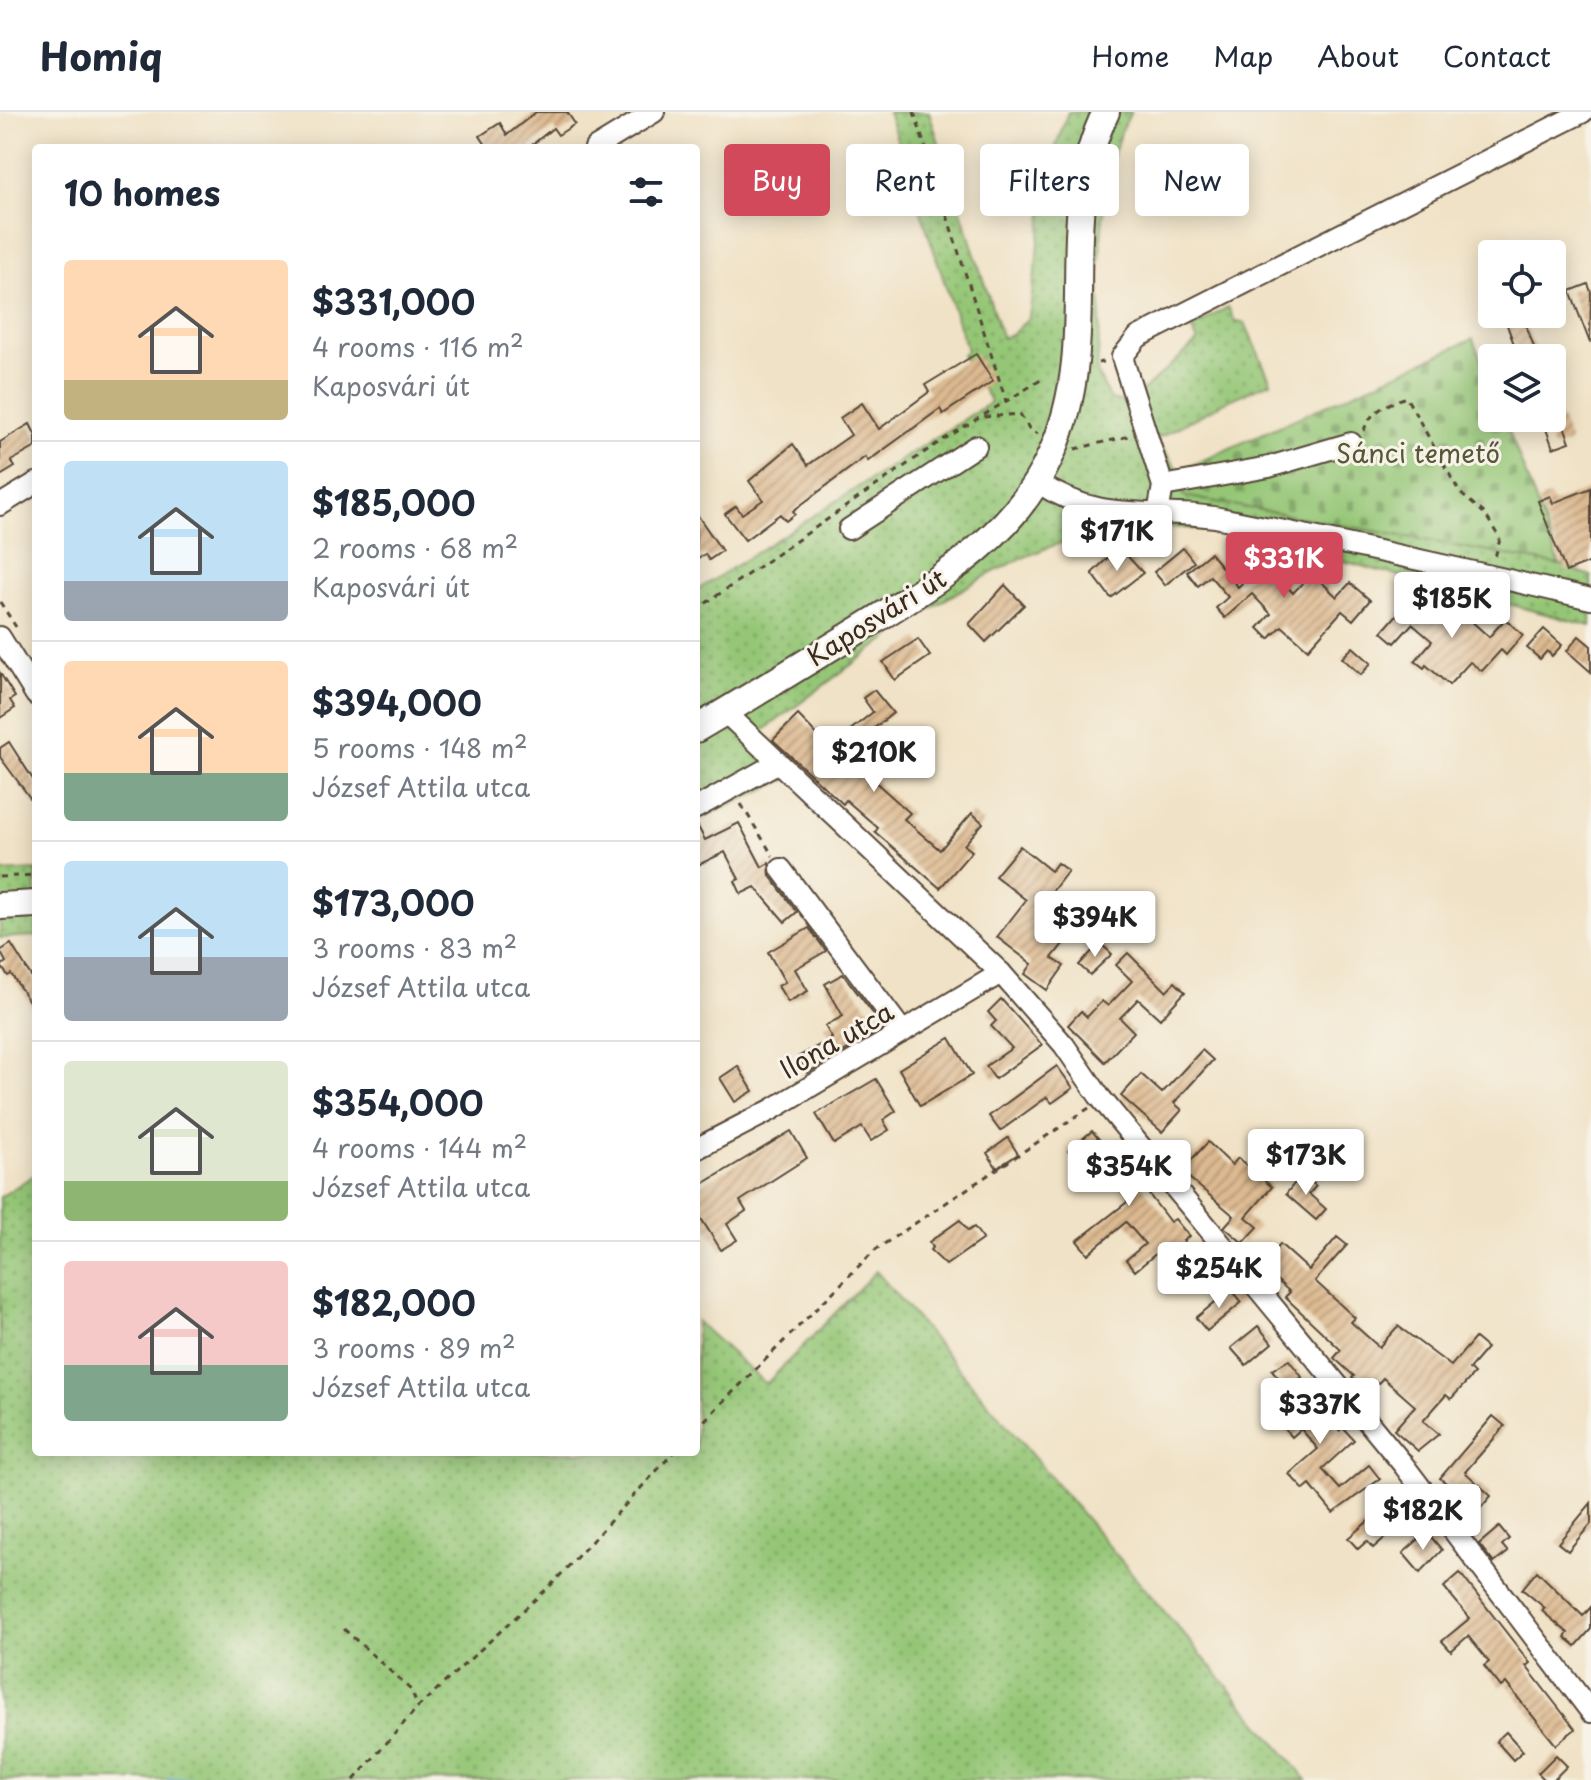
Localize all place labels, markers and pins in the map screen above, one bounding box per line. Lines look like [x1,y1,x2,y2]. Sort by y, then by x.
pin: $171K [1061,505,1173,573]
pin: $331K [1228,532,1340,600]
pin: $185K [1396,572,1508,640]
pin: $210K [818,726,930,794]
pin: $394K [1039,891,1151,959]
pin: $173K [1250,1129,1362,1197]
pin: $354K [1073,1140,1185,1208]
pin: $254K [1163,1242,1275,1310]
pin: $337K [1264,1378,1376,1446]
pin: $182K [1367,1484,1479,1552]

